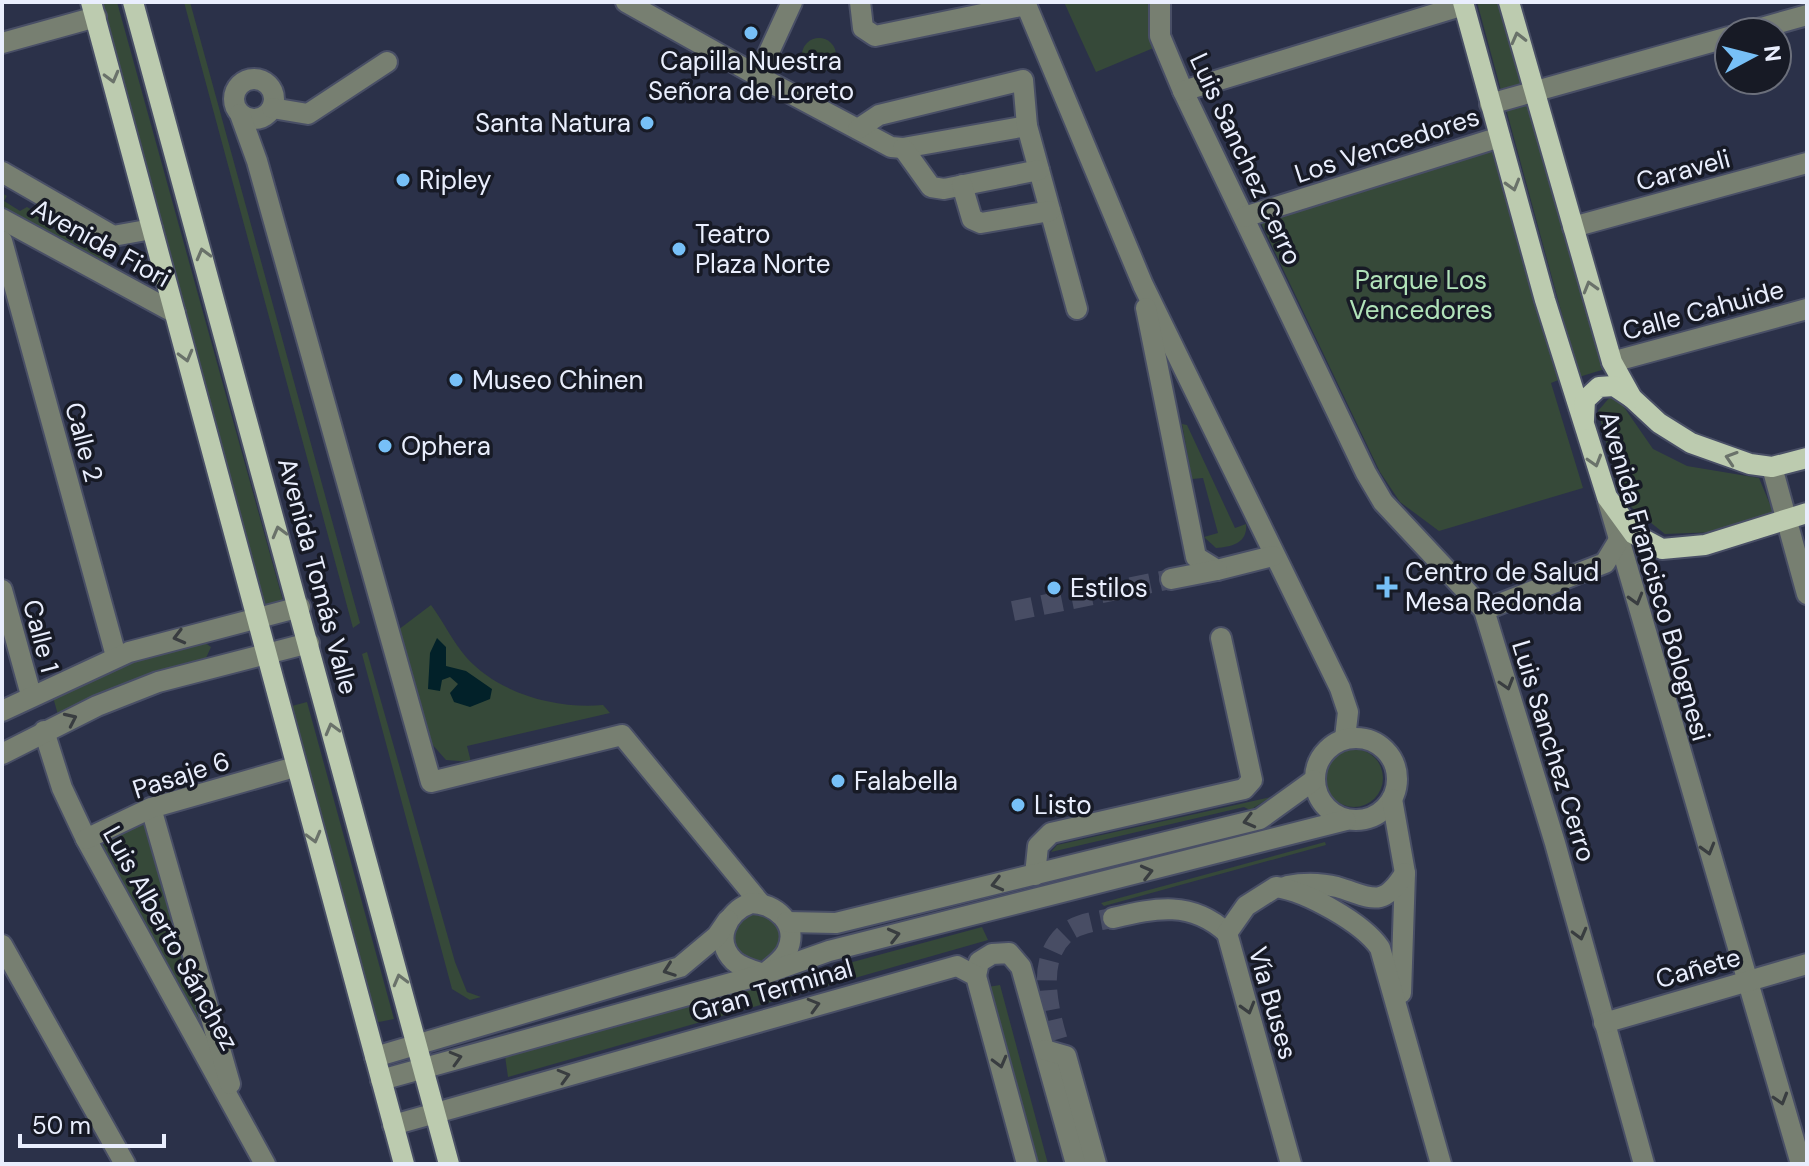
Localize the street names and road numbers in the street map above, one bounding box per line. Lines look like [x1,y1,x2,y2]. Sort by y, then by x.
street label: Luis Sanchez Cerro [1182,48,1310,270]
street label: Los Vencedores [1290,99,1484,191]
street label: Caraveli [1632,141,1734,199]
street label: Avenida Fiori [26,191,176,295]
street label: Calle Cahuide [1618,272,1788,348]
street label: Calle 2 [57,398,111,486]
street label: Avenida Francisco Bolognesi [1592,407,1718,745]
street label: Avenida Tomás Valle [270,454,366,698]
street label: Calle 1 [15,596,67,676]
street label: Luis Sanchez Cerro [1504,636,1604,866]
street label: Pasaje 6 [128,743,234,807]
street label: Luis Alberto Sánchez [95,820,247,1056]
street label: Cañete [1652,940,1744,996]
street label: Vía Buses [1241,943,1305,1063]
street label: Gran Terminal [687,951,857,1029]

